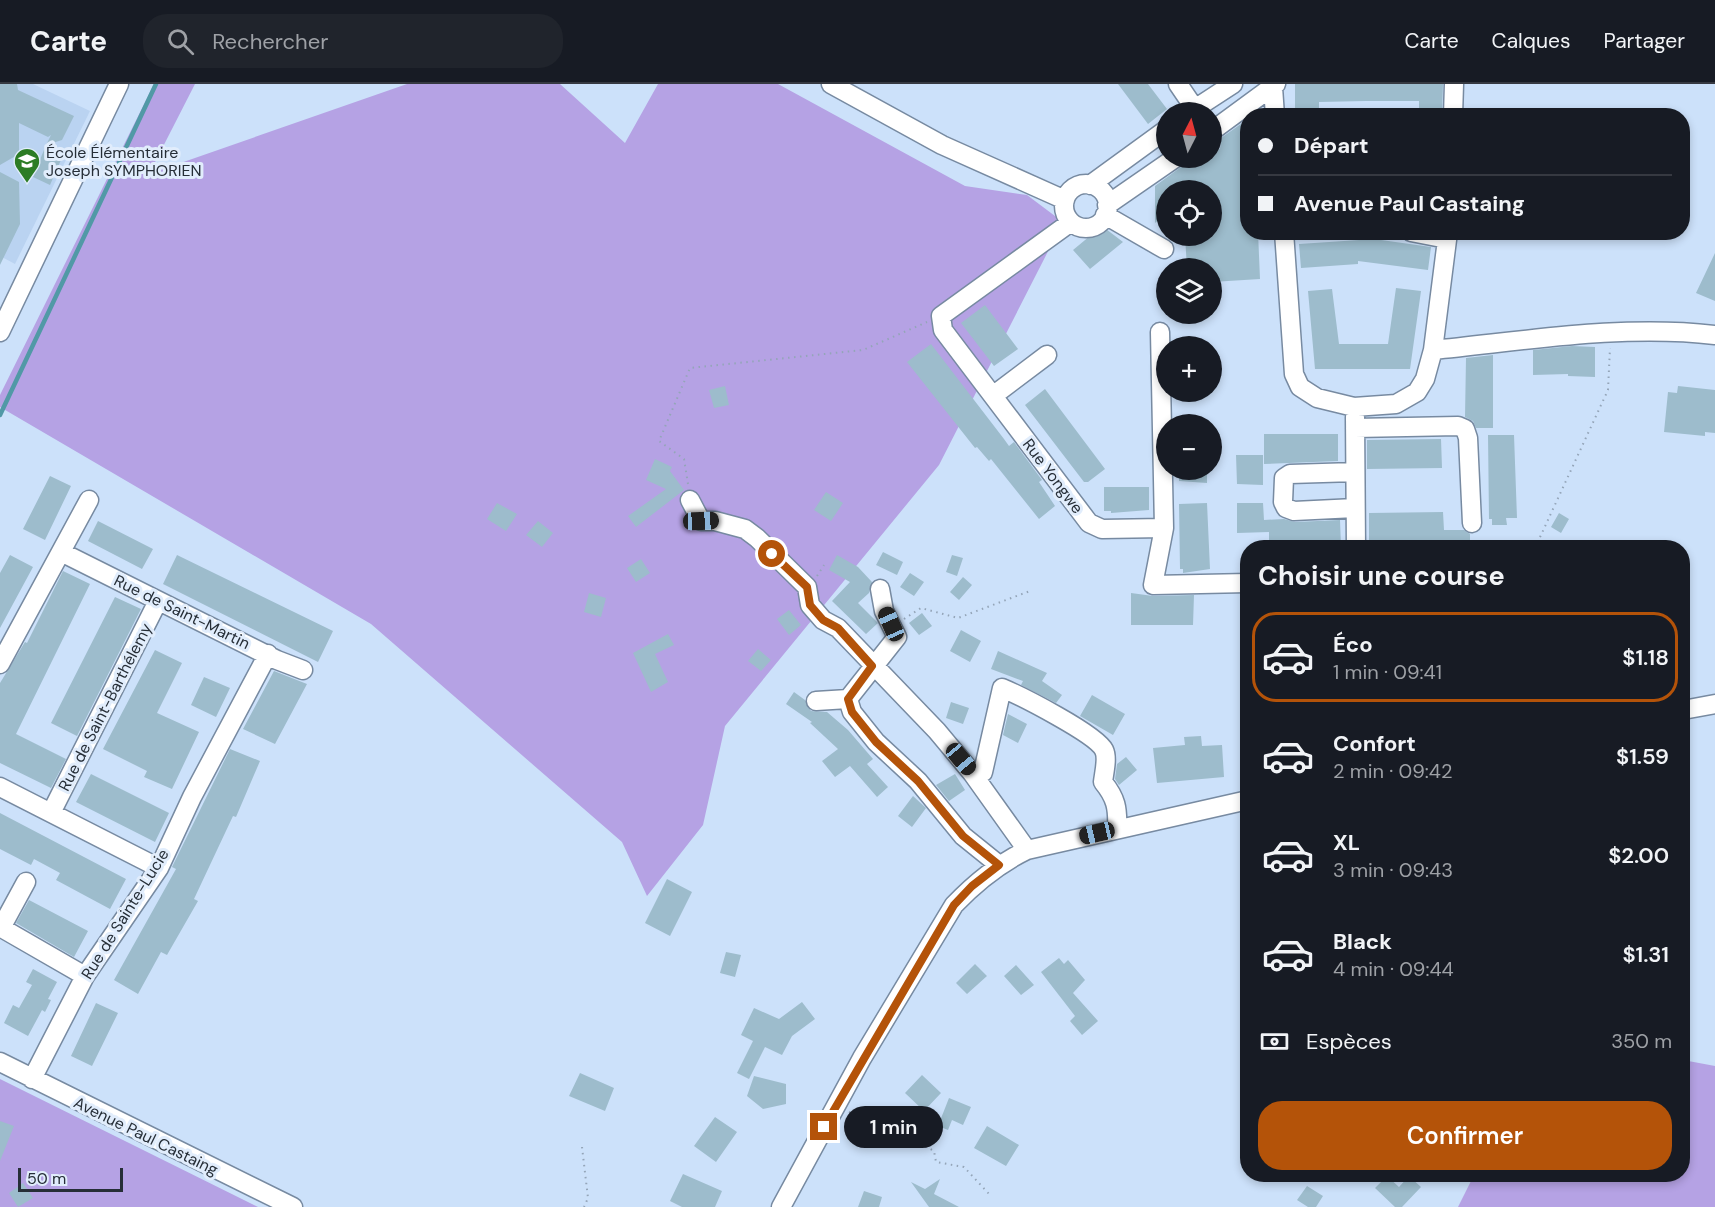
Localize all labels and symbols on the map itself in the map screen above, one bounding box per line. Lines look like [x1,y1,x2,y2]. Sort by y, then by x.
north arrow [1156,102,1222,168]
place label: École Élémentaire Joseph SYMPHORIEN [46,142,202,181]
school or university icon: École Élémentaire Joseph SYMPHORIEN [12,146,42,184]
street label: Rue Yongwe [1018,434,1088,518]
car [683,511,719,531]
route start [758,540,785,567]
street label: Rue de Saint-Martin [111,570,253,654]
car [875,604,907,644]
street label: Rue de Saint-Barthélemy [53,619,157,795]
car [943,739,979,779]
car [1077,820,1117,846]
street label: Rue de Sainte-Lucie [76,845,174,983]
street label: Avenue Paul Castaing [70,1092,222,1180]
callout: 1 min [845,1106,944,1148]
route end [810,1113,837,1140]
scale bar [18,1165,123,1192]

